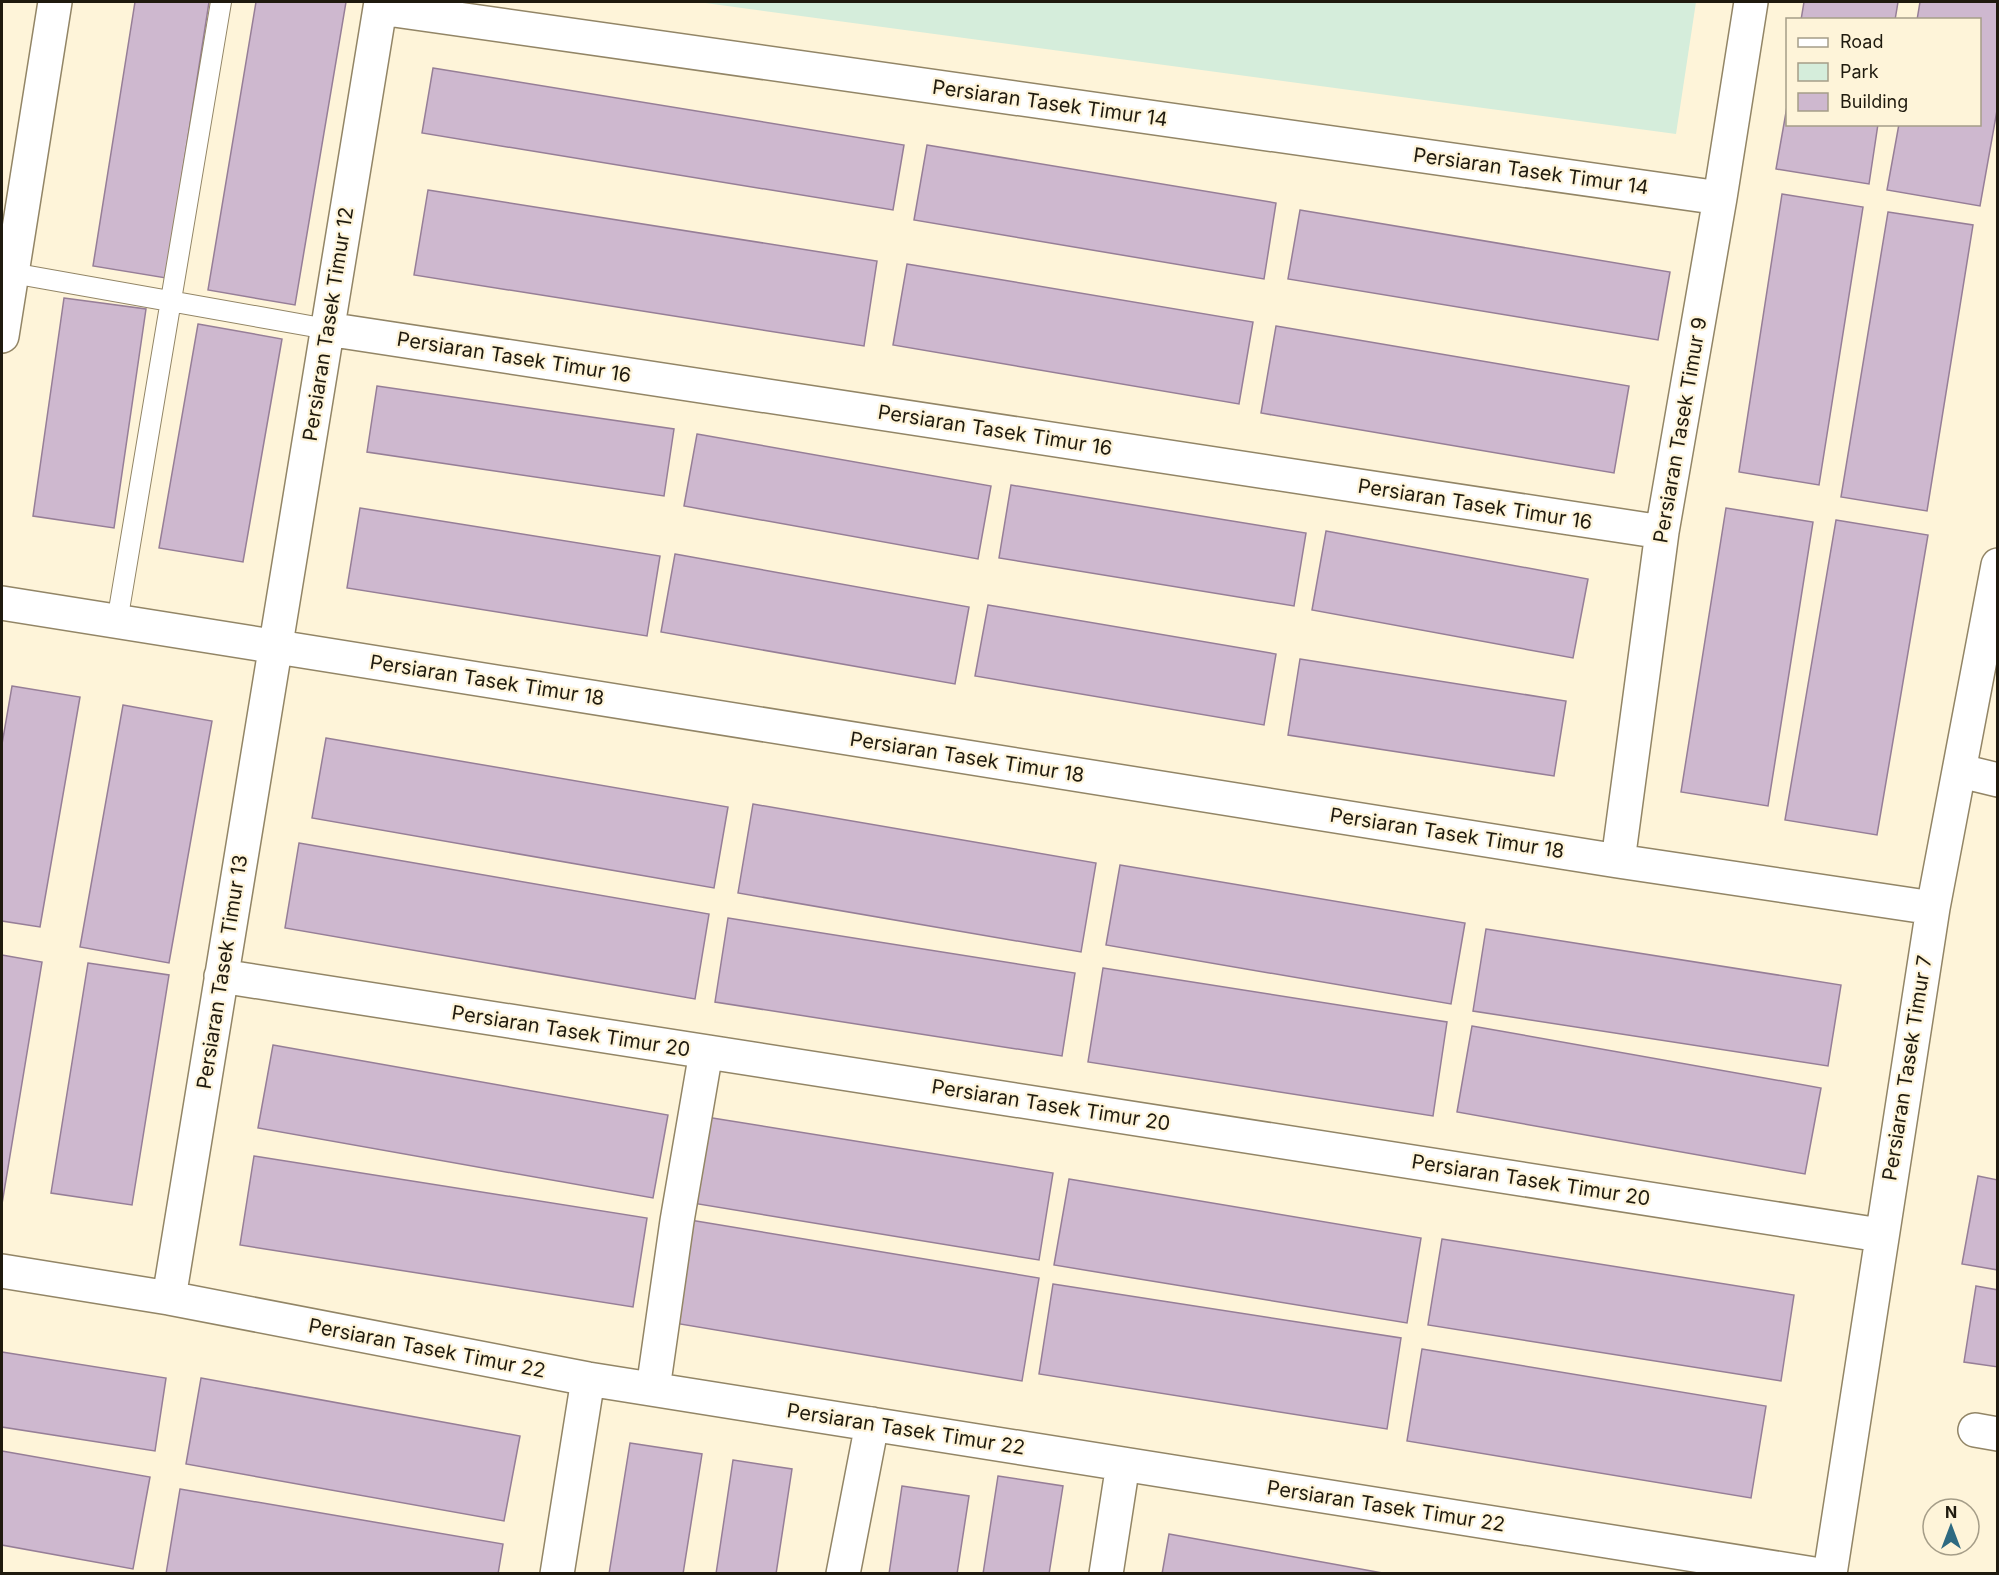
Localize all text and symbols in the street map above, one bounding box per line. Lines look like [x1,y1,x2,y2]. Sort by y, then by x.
legend [1786,18,1981,126]
text: Road [1840,31,1883,52]
text: Park [1840,61,1879,82]
street label: Persiaran Tasek Timur 14 [931,75,1169,131]
text: Building [1840,91,1908,112]
street label: Persiaran Tasek Timur 14 [1412,143,1650,199]
street label: Persiaran Tasek Timur 12 [298,205,358,443]
street label: Persiaran Tasek Timur 9 [1648,315,1712,545]
street label: Persiaran Tasek Timur 16 [395,327,633,387]
street label: Persiaran Tasek Timur 16 [876,400,1114,460]
street label: Persiaran Tasek Timur 16 [1356,474,1594,534]
street label: Persiaran Tasek Timur 18 [368,650,606,710]
street label: Persiaran Tasek Timur 18 [848,727,1086,787]
street label: Persiaran Tasek Timur 18 [1328,803,1566,863]
street label: Persiaran Tasek Timur 13 [192,853,252,1091]
street label: Persiaran Tasek Timur 7 [1877,954,1937,1182]
street label: Persiaran Tasek Timur 20 [450,1000,692,1062]
street label: Persiaran Tasek Timur 20 [930,1074,1172,1136]
street label: Persiaran Tasek Timur 20 [1410,1149,1652,1211]
street label: Persiaran Tasek Timur 22 [307,1313,547,1383]
street label: Persiaran Tasek Timur 22 [785,1398,1027,1460]
street label: Persiaran Tasek Timur 22 [1265,1475,1507,1537]
north arrow [1921,1497,1981,1557]
text: N [1945,1502,1957,1522]

